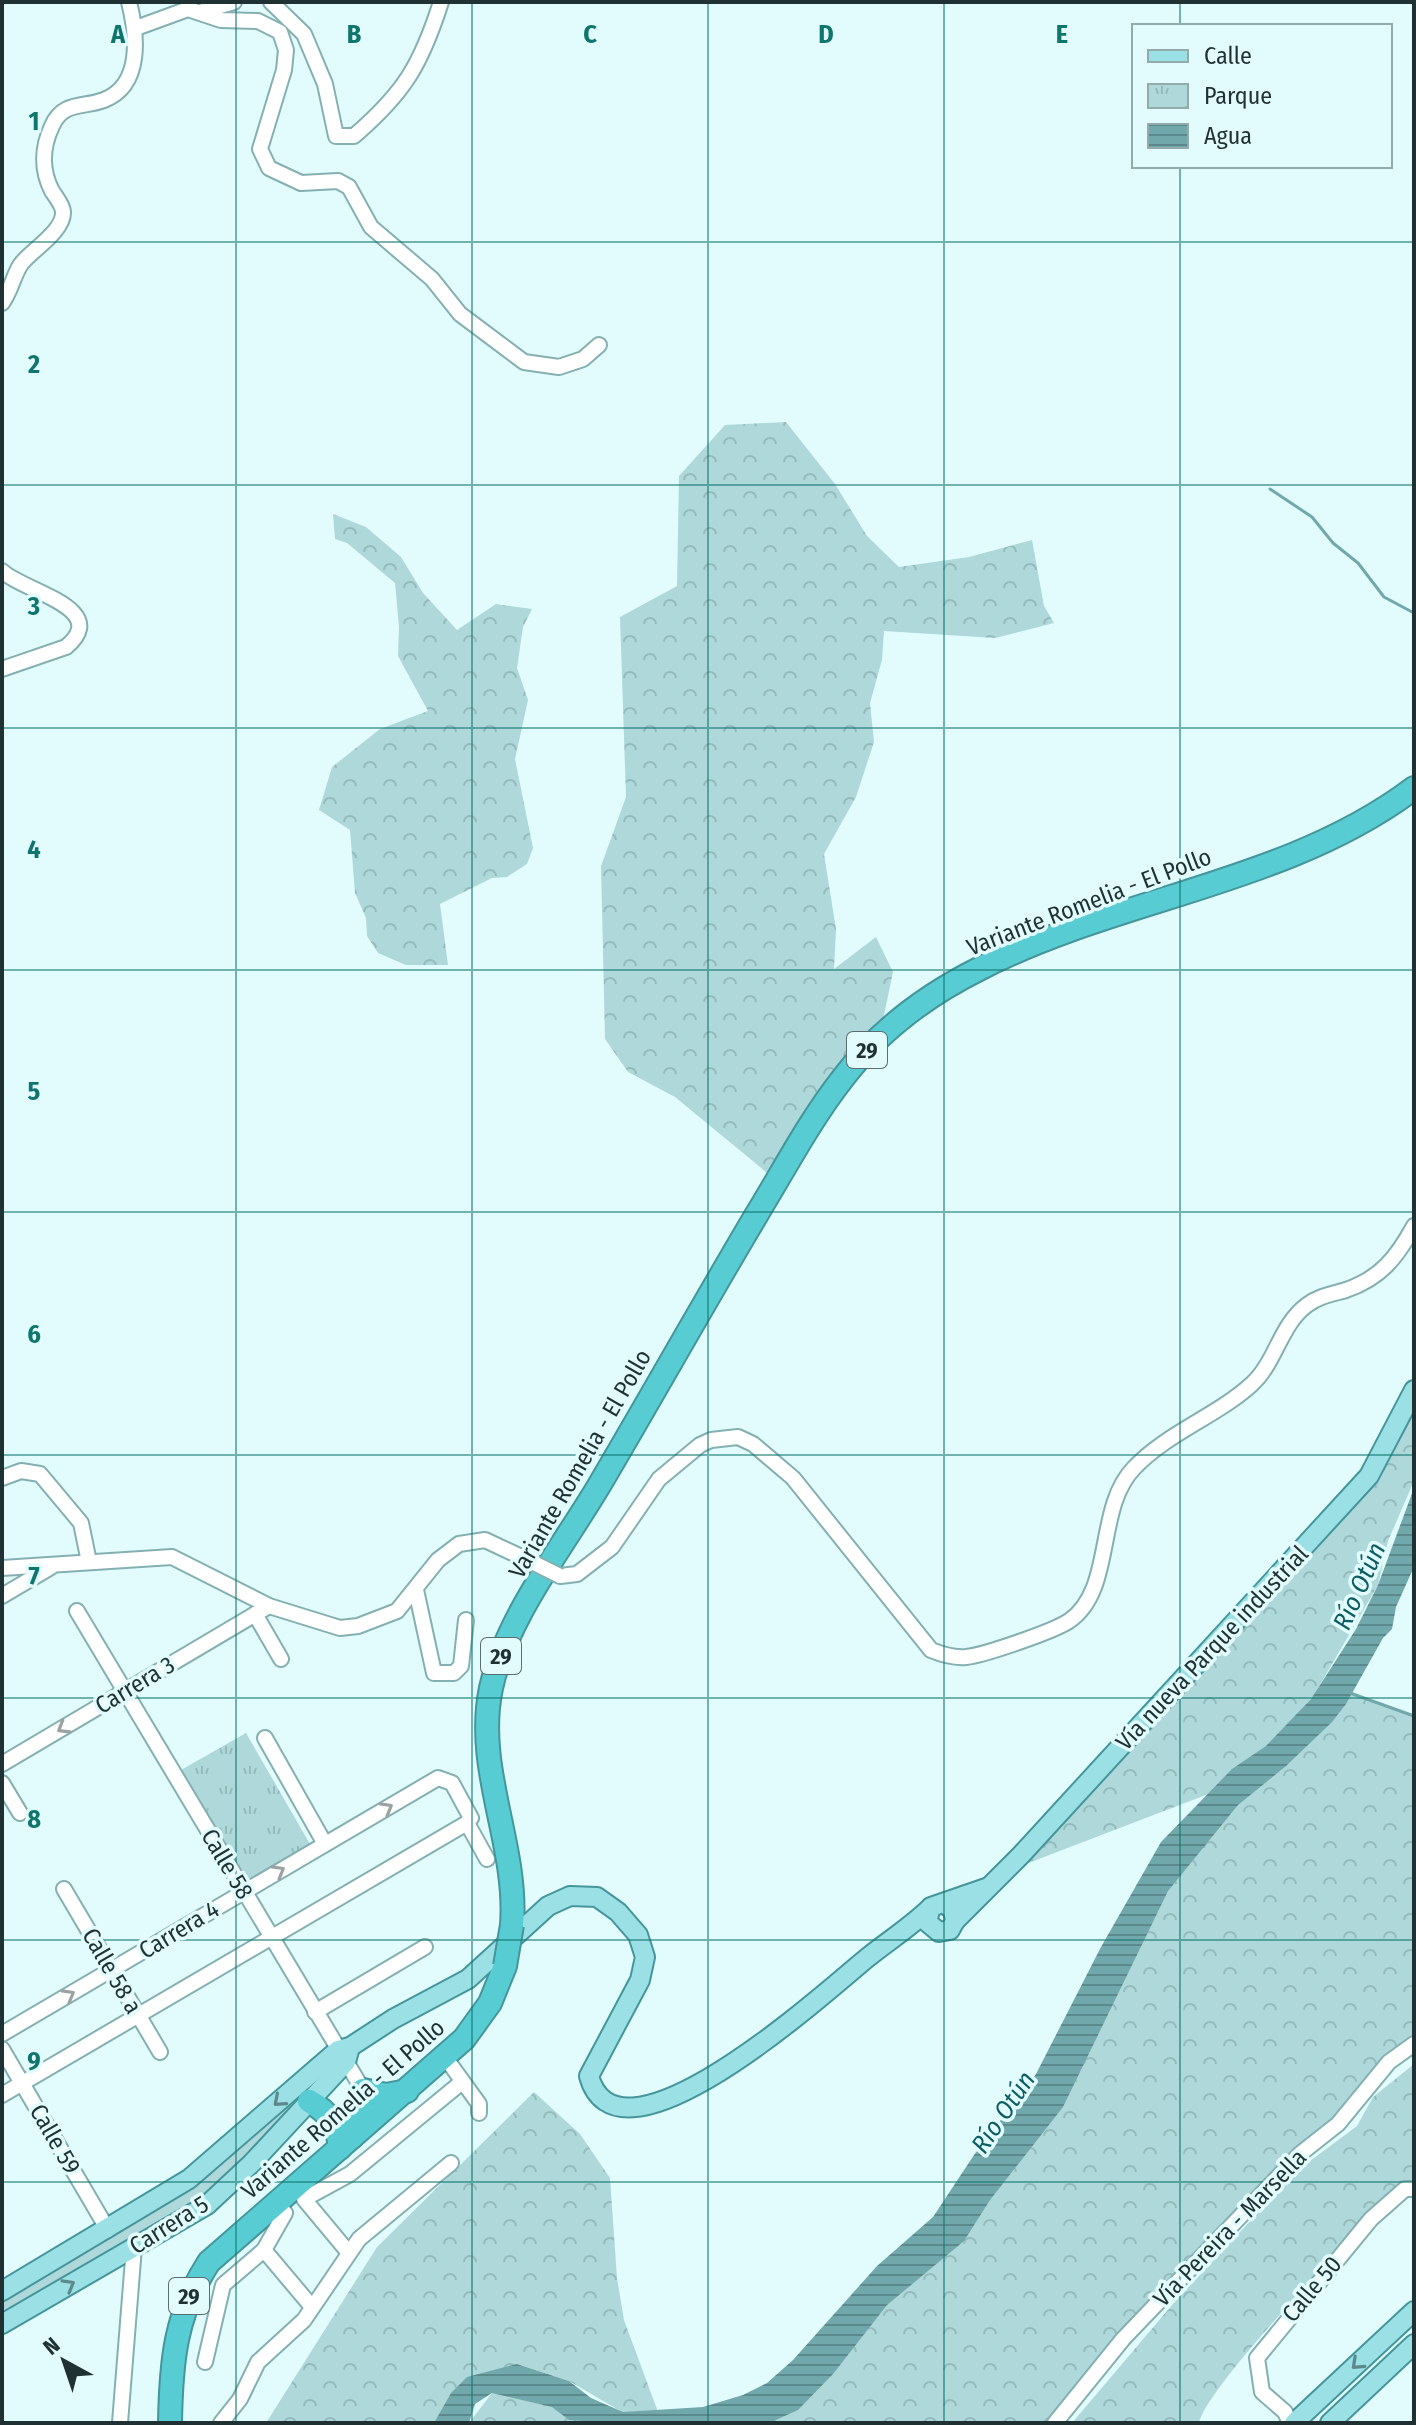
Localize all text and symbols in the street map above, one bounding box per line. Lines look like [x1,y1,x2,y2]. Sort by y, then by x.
text: A [110,19,126,50]
text: B [347,19,362,50]
text: C [583,19,597,50]
text: D [818,19,834,50]
text: E [1056,19,1068,50]
legend [1132,24,1392,168]
text: Calle [1204,42,1252,70]
text: Parque [1204,82,1272,110]
text: 1 [29,106,40,137]
text: Agua [1204,122,1252,150]
text: 2 [27,349,40,380]
text: 3 [27,591,40,622]
text: 4 [27,834,41,865]
street label: Variante Romelia - El Pollo [963,842,1215,962]
road number: 29 [847,1032,887,1068]
text: 5 [28,1076,41,1107]
text: 6 [27,1319,41,1350]
street label: Variante Romelia - El Pollo [503,1345,657,1583]
water label: Río Otún [1327,1538,1392,1635]
street label: Vía nueva Parque industrial [1110,1540,1314,1756]
text: 7 [28,1561,40,1592]
road number: 29 [481,1638,521,1674]
street label: Carrera 3 [90,1650,180,1720]
one-way arrow [57,1718,72,1734]
one-way arrow [378,1802,393,1818]
text: 8 [27,1804,41,1835]
street label: Calle 58 [195,1824,259,1904]
one-way arrow [270,1865,285,1881]
street label: Carrera 4 [134,1895,224,1965]
street label: Calle 58 a [76,1923,148,2019]
one-way arrow [60,1989,75,2005]
street label: Variante Romelia - El Pollo [236,2013,450,2205]
text: 9 [27,2046,41,2077]
water label: Río Otún [965,2065,1042,2159]
one-way arrow [274,2091,289,2106]
street label: Calle 59 [24,2099,86,2179]
street label: Vía Pereira - Marsella [1148,2143,1312,2313]
street label: Carrera 5 [124,2190,214,2260]
street label: Calle 50 [1277,2250,1347,2328]
road number: 29 [169,2278,209,2314]
one-way arrow [60,2279,75,2295]
north arrow [24,2321,104,2401]
text: N [38,2331,65,2361]
one-way arrow [1352,2355,1366,2370]

